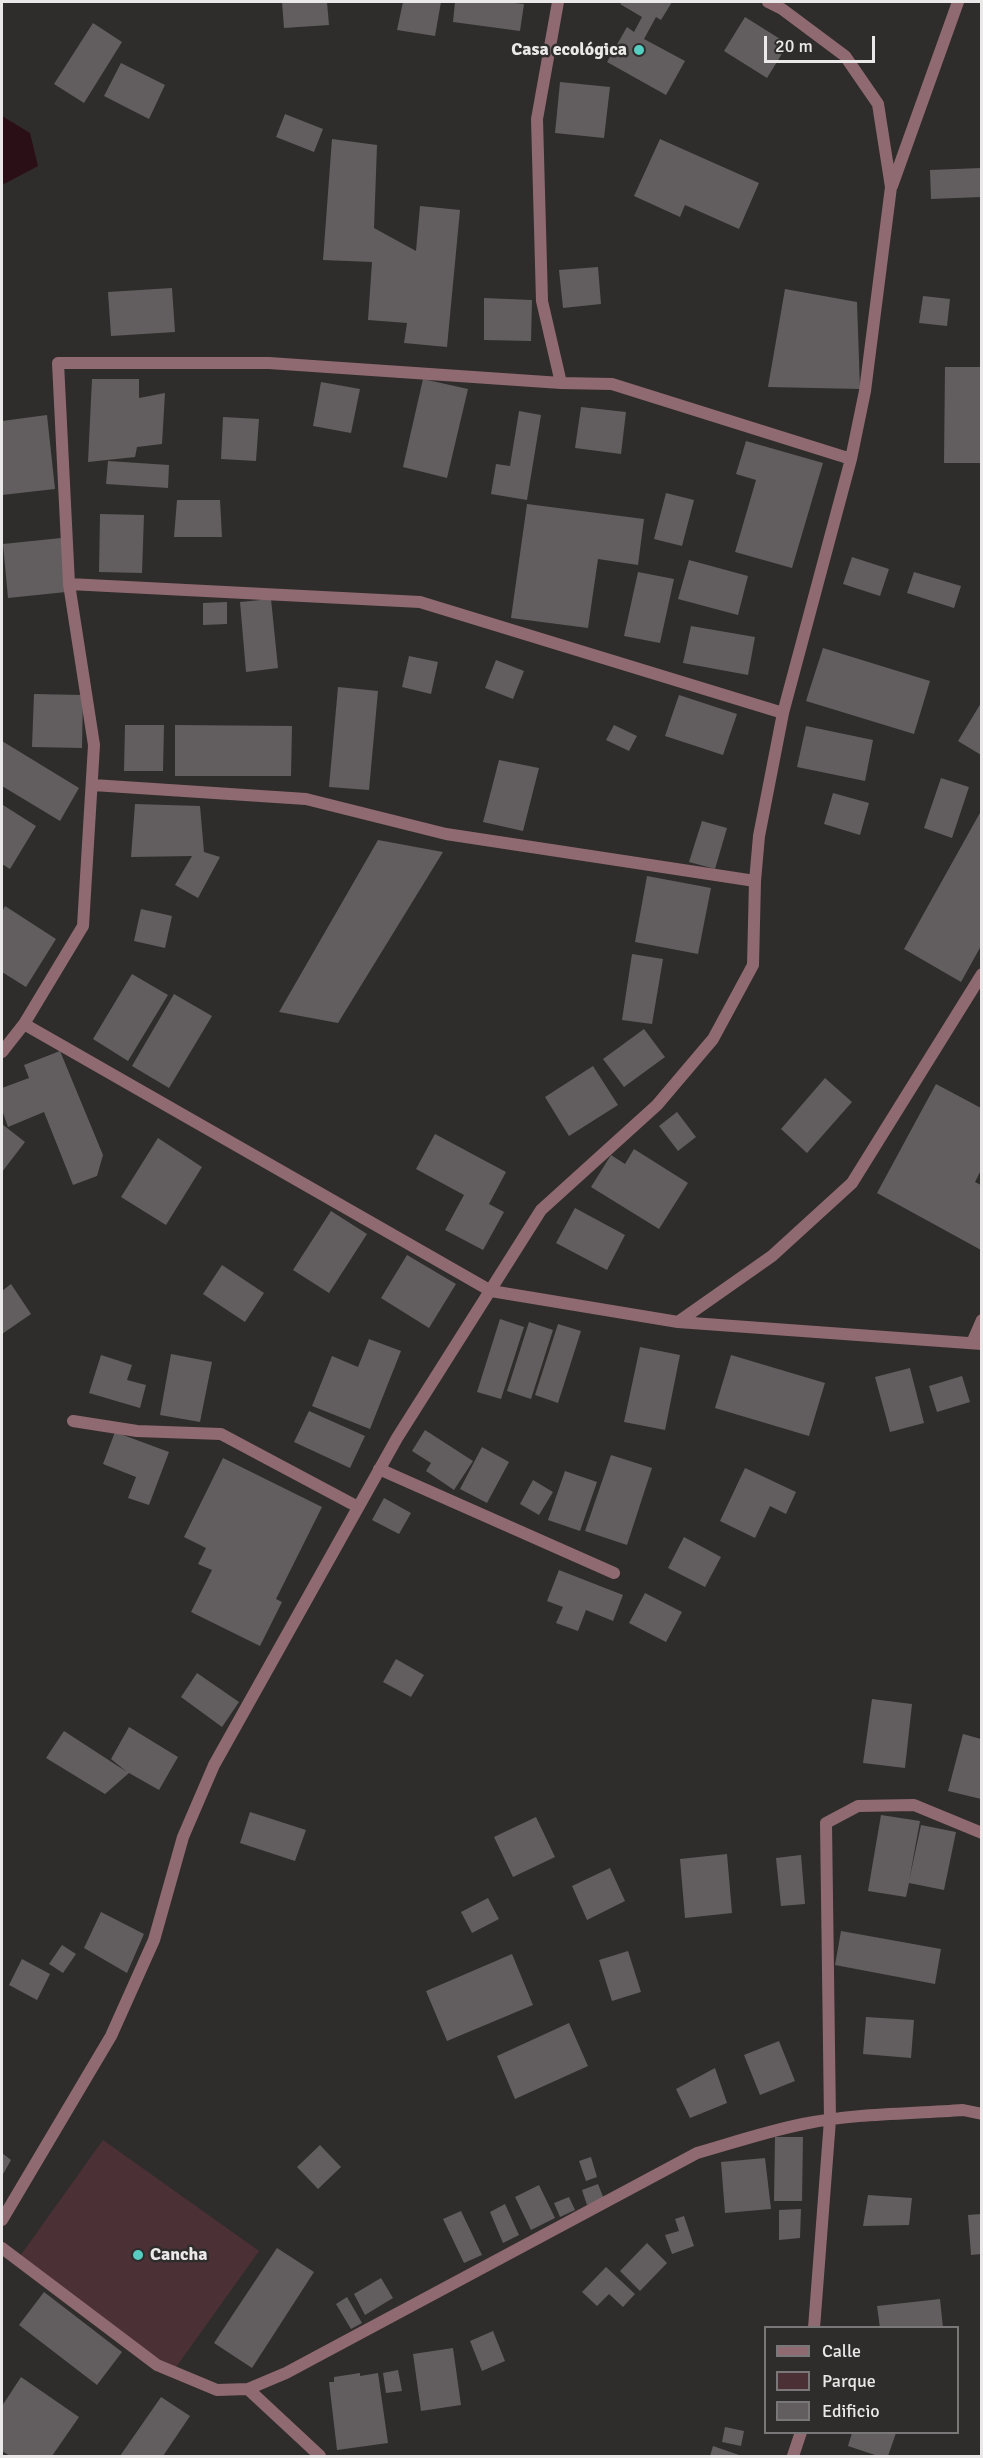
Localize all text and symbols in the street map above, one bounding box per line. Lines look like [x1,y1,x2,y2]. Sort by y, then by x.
scale bar [767,24,878,62]
text: 20 m [775,35,813,57]
place label: Casa ecológica [511,39,627,61]
marker: Casa ecológica [632,43,646,57]
place label: Cancha [150,2244,208,2266]
marker: Cancha [131,2248,145,2262]
legend [764,2326,959,2434]
text: Calle [822,2340,861,2362]
text: Parque [822,2370,876,2392]
text: Edificio [822,2400,880,2422]

